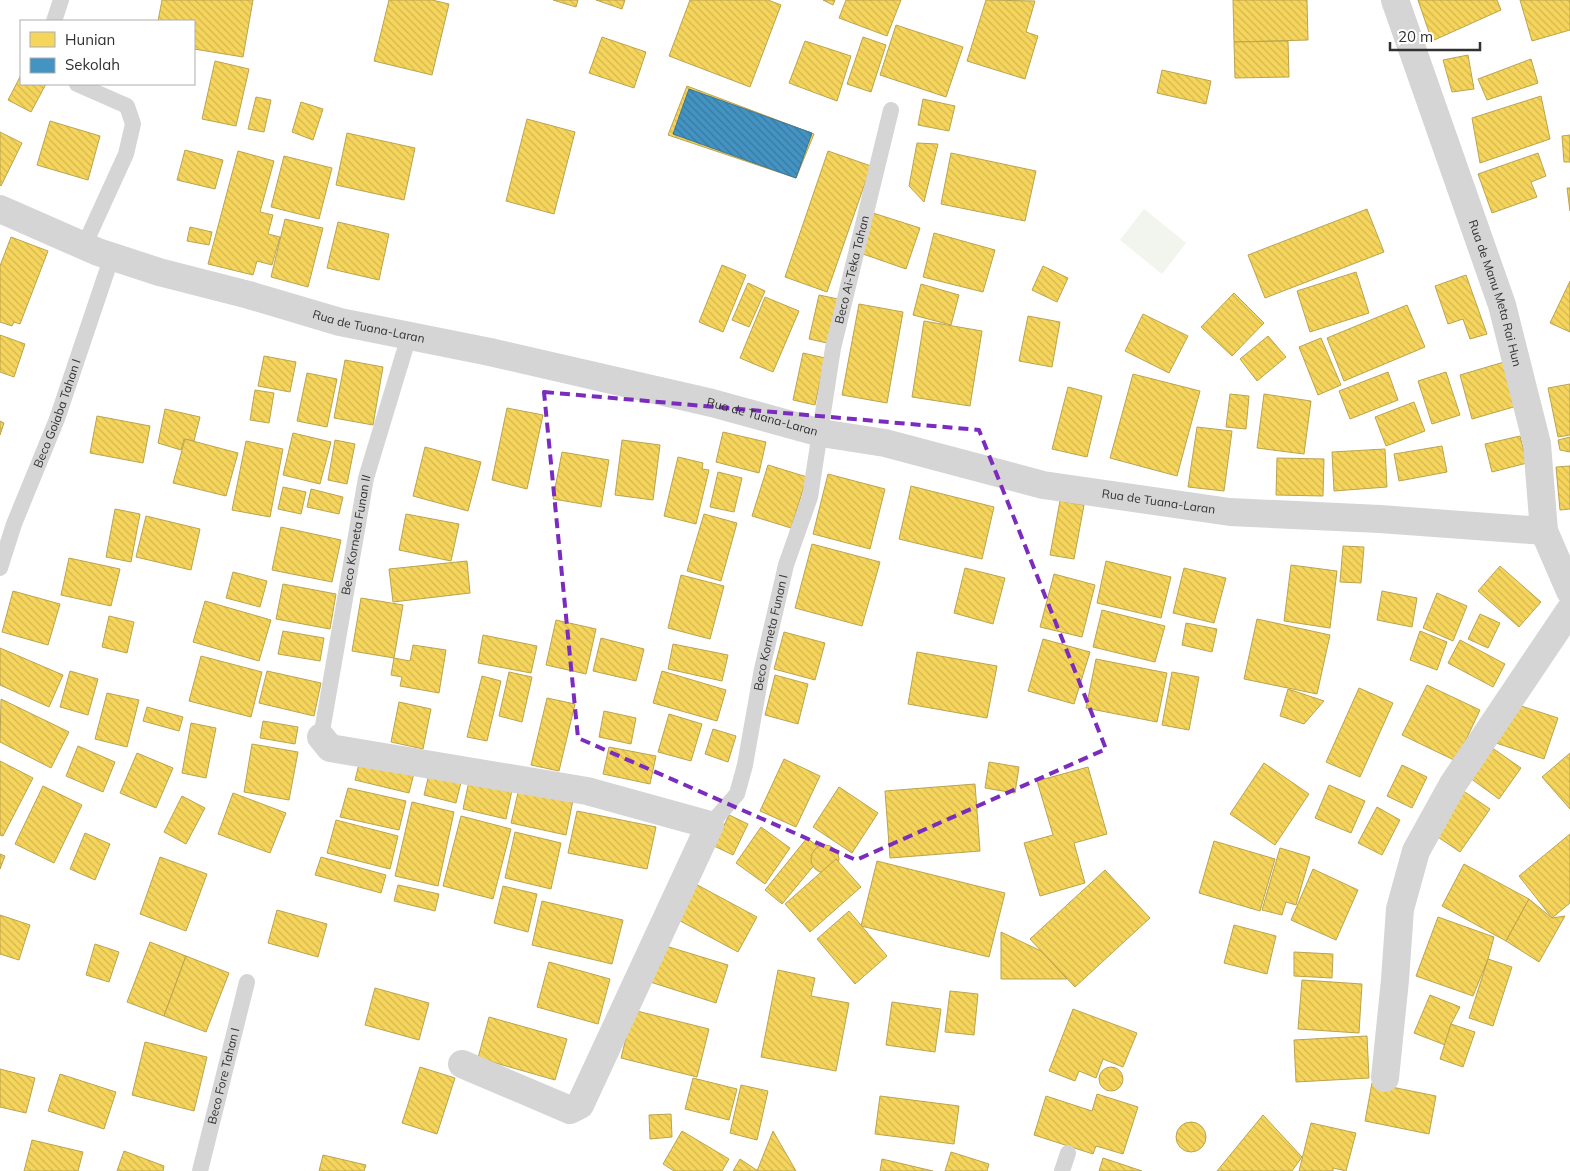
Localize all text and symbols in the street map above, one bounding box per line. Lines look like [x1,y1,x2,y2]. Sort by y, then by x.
legend [20,20,195,85]
scale bar [1390,20,1480,52]
text: 20 m [1398,27,1433,46]
text: Hunian [65,30,115,49]
text: Sekolah [65,55,120,74]
street label: Beco Ai-Teka Tahan [831,214,872,325]
street label: Rua de Manu Meta Rai Hun [1466,218,1525,368]
street label: Rua de Tuana-Laran [311,306,426,346]
street label: Beco Goiaba Tahan I [30,357,84,470]
street label: Rua de Tuana-Laran [705,394,820,439]
street label: Beco Korneta Funan II [338,473,374,596]
street label: Rua de Tuana-Laran [1101,486,1216,517]
street label: Beco Korneta Funan I [750,573,791,692]
street label: Beco Fore Tahan I [204,1026,242,1126]

